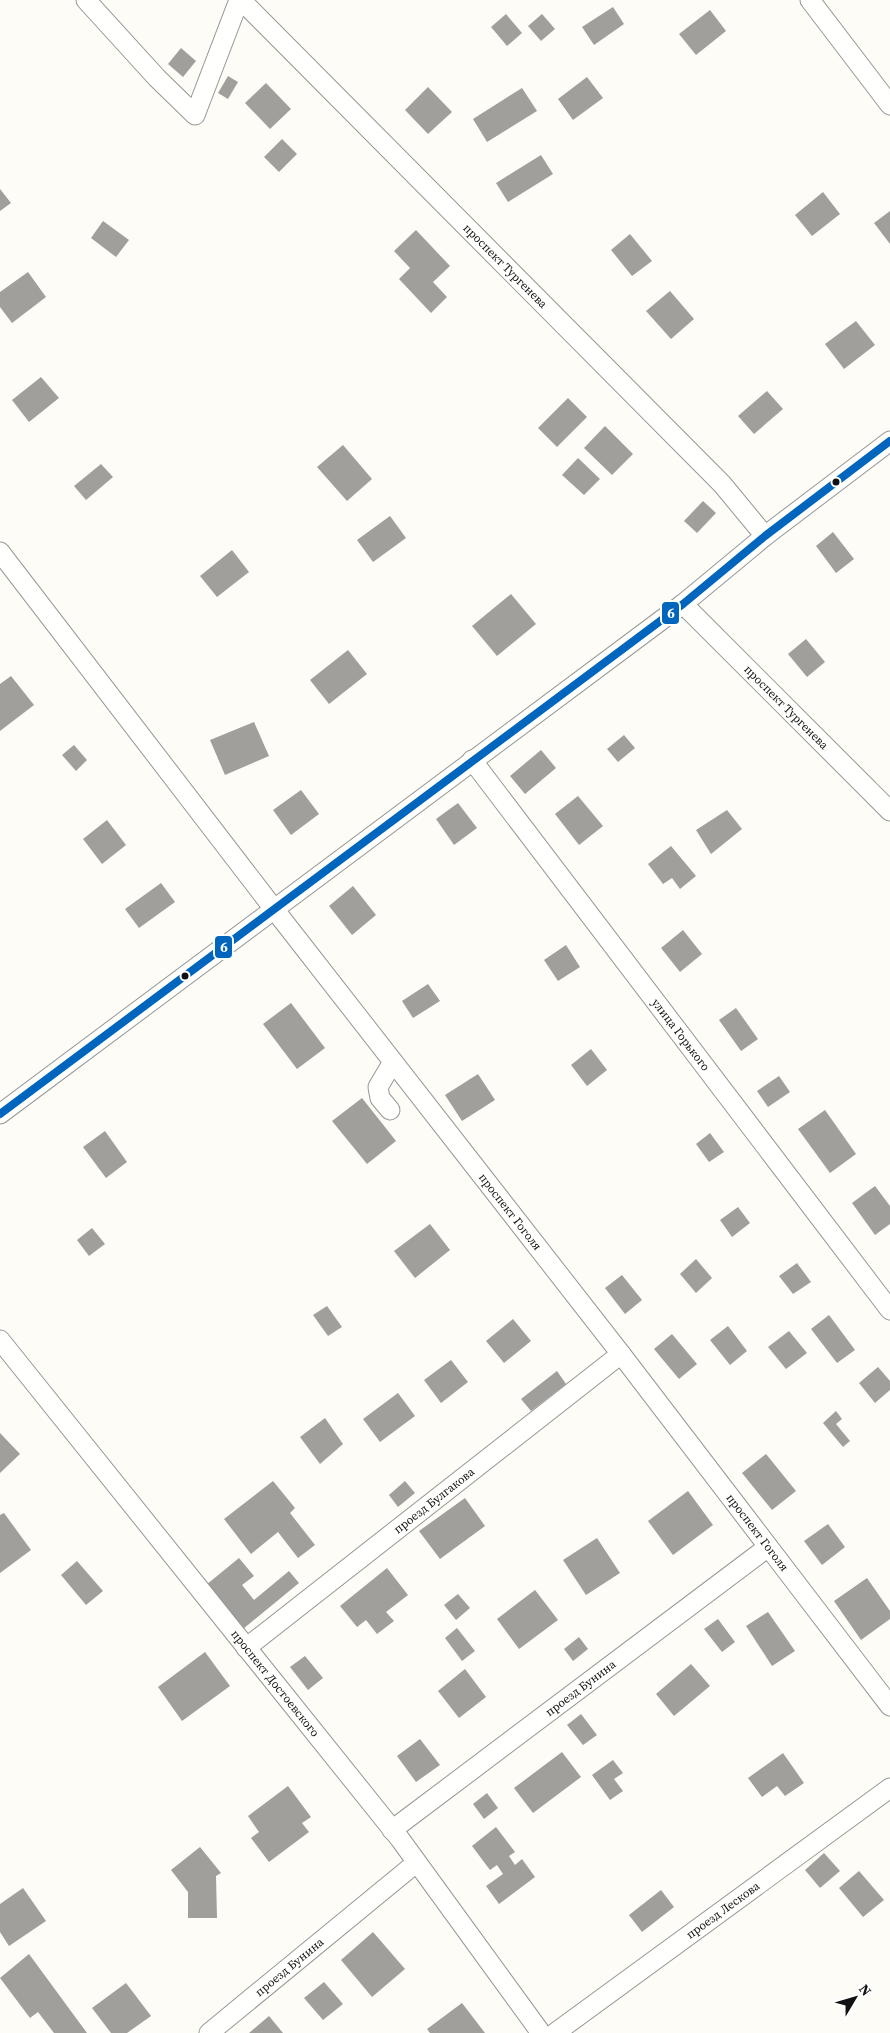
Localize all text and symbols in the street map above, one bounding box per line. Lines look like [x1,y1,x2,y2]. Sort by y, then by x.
street label: проспект Тургенева [460,220,552,312]
unlabelled marker [831,477,841,487]
line badge: 6 [661,601,680,625]
text: 6 [667,603,675,623]
street label: проспект Тургенева [741,662,833,754]
line badge: 6 [214,935,233,959]
text: 6 [220,937,228,957]
unlabelled marker [180,971,190,981]
street label: улица Горького [648,995,714,1074]
street label: проспект Гоголя [475,1170,545,1254]
street label: проезд Булгакова [390,1463,478,1537]
street label: проспект Гоголя [723,1490,792,1575]
street label: проспект Достоевского [227,1626,323,1740]
street label: проезд Бунина [542,1656,620,1720]
street label: проезд Лескова [683,1877,764,1942]
street label: проезд Бунина [252,1933,328,2000]
north arrow [830,1973,880,2023]
text: N [854,1980,876,2000]

